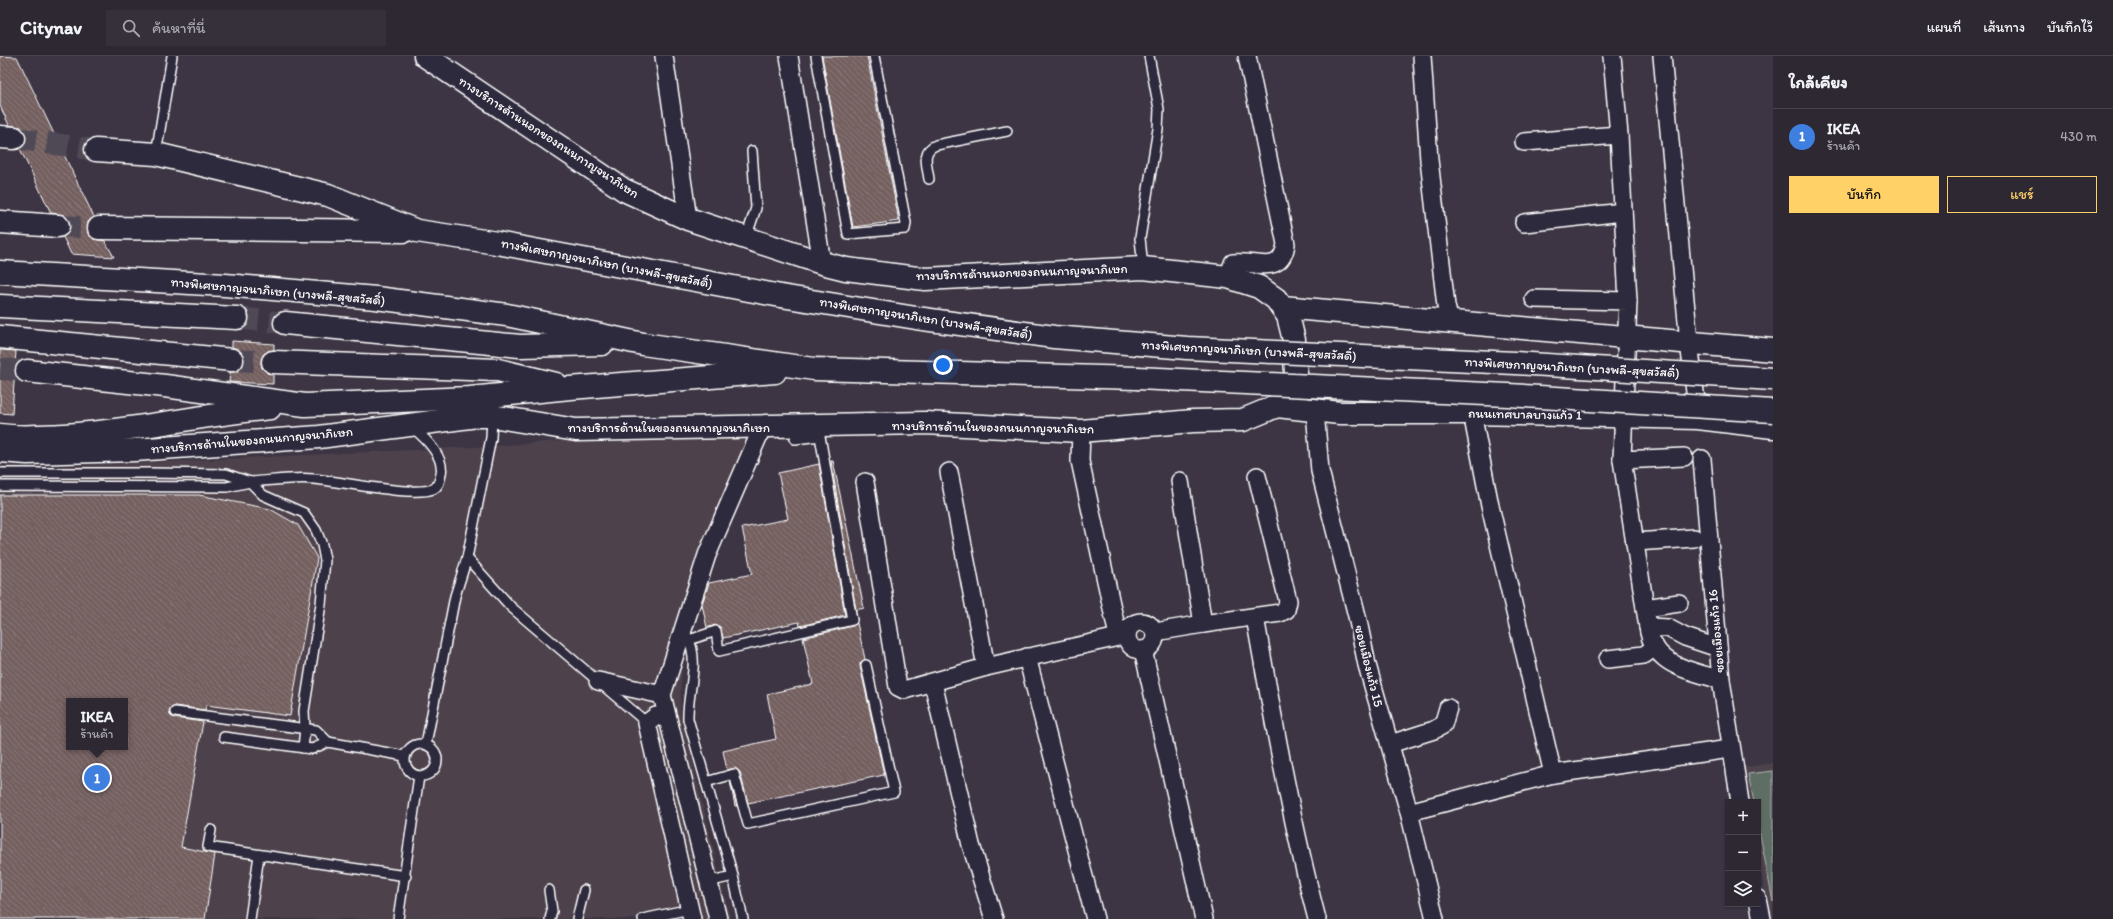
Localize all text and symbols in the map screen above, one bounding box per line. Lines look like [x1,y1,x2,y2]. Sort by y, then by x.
search box [106,10,386,46]
text: Citynav [20,16,82,39]
icon: search [120,17,142,39]
text: ค้นหาที่นี่ [152,19,205,37]
text: แผนที่ [1927,19,1961,36]
text: เส้นทาง [1983,19,2025,36]
text: บันทึกไว้ [2047,19,2093,36]
text: ใกล้เคียง [1789,72,1848,92]
street label: ทางบริการด้านนอกของถนนกาญจนาภิเษก [456,73,642,201]
text: IKEA [1827,120,1860,138]
text: 1 [1799,129,1805,144]
text: 430 m [2060,129,2097,144]
text: ร้านค้า [1827,138,1860,153]
button: บันทึก [1789,176,1939,213]
button: แชร์ [1947,176,2097,213]
street label: ทางพิเศษกาญจนาภิเษก (บางพลี-สุขสวัสดิ์) [500,233,714,293]
street label: ทางบริการด้านนอกของถนนกาญจนาภิเษก [916,261,1128,283]
street label: ทางพิเศษกาญจนาภิเษก (บางพลี-สุขสวัสดิ์) [170,272,386,310]
street label: ทางพิเศษกาญจนาภิเษก (บางพลี-สุขสวัสดิ์) [818,292,1034,344]
street label: ทางพิเศษกาญจนาภิเษก (บางพลี-สุขสวัสดิ์) [1141,335,1357,365]
street label: ทางพิเศษกาญจนาภิเษก (บางพลี-สุขสวัสดิ์) [1464,352,1680,382]
your location [933,355,953,375]
street label: ถนนเทศบาลบางแก้ว 1 [1468,406,1582,422]
street label: ทางบริการด้านในของถนนกาญจนาภิเษก [892,418,1094,436]
street label: ทางบริการด้านในของถนนกาญจนาภิเษก [568,420,770,435]
street label: ทางบริการด้านในของถนนกาญจนาภิเษก [150,424,354,456]
street label: ซอยเมืองแก้ว 16 [1705,589,1727,673]
street label: ซอยเมืองแก้ว 15 [1352,624,1386,708]
popup [66,698,128,750]
text: IKEA [80,708,114,726]
text: ร้านค้า [80,726,114,741]
pin: 1 [84,763,110,793]
map controls [1725,799,1761,907]
button: + [1725,799,1761,835]
button: − [1725,835,1761,871]
button: layers [1725,871,1761,907]

